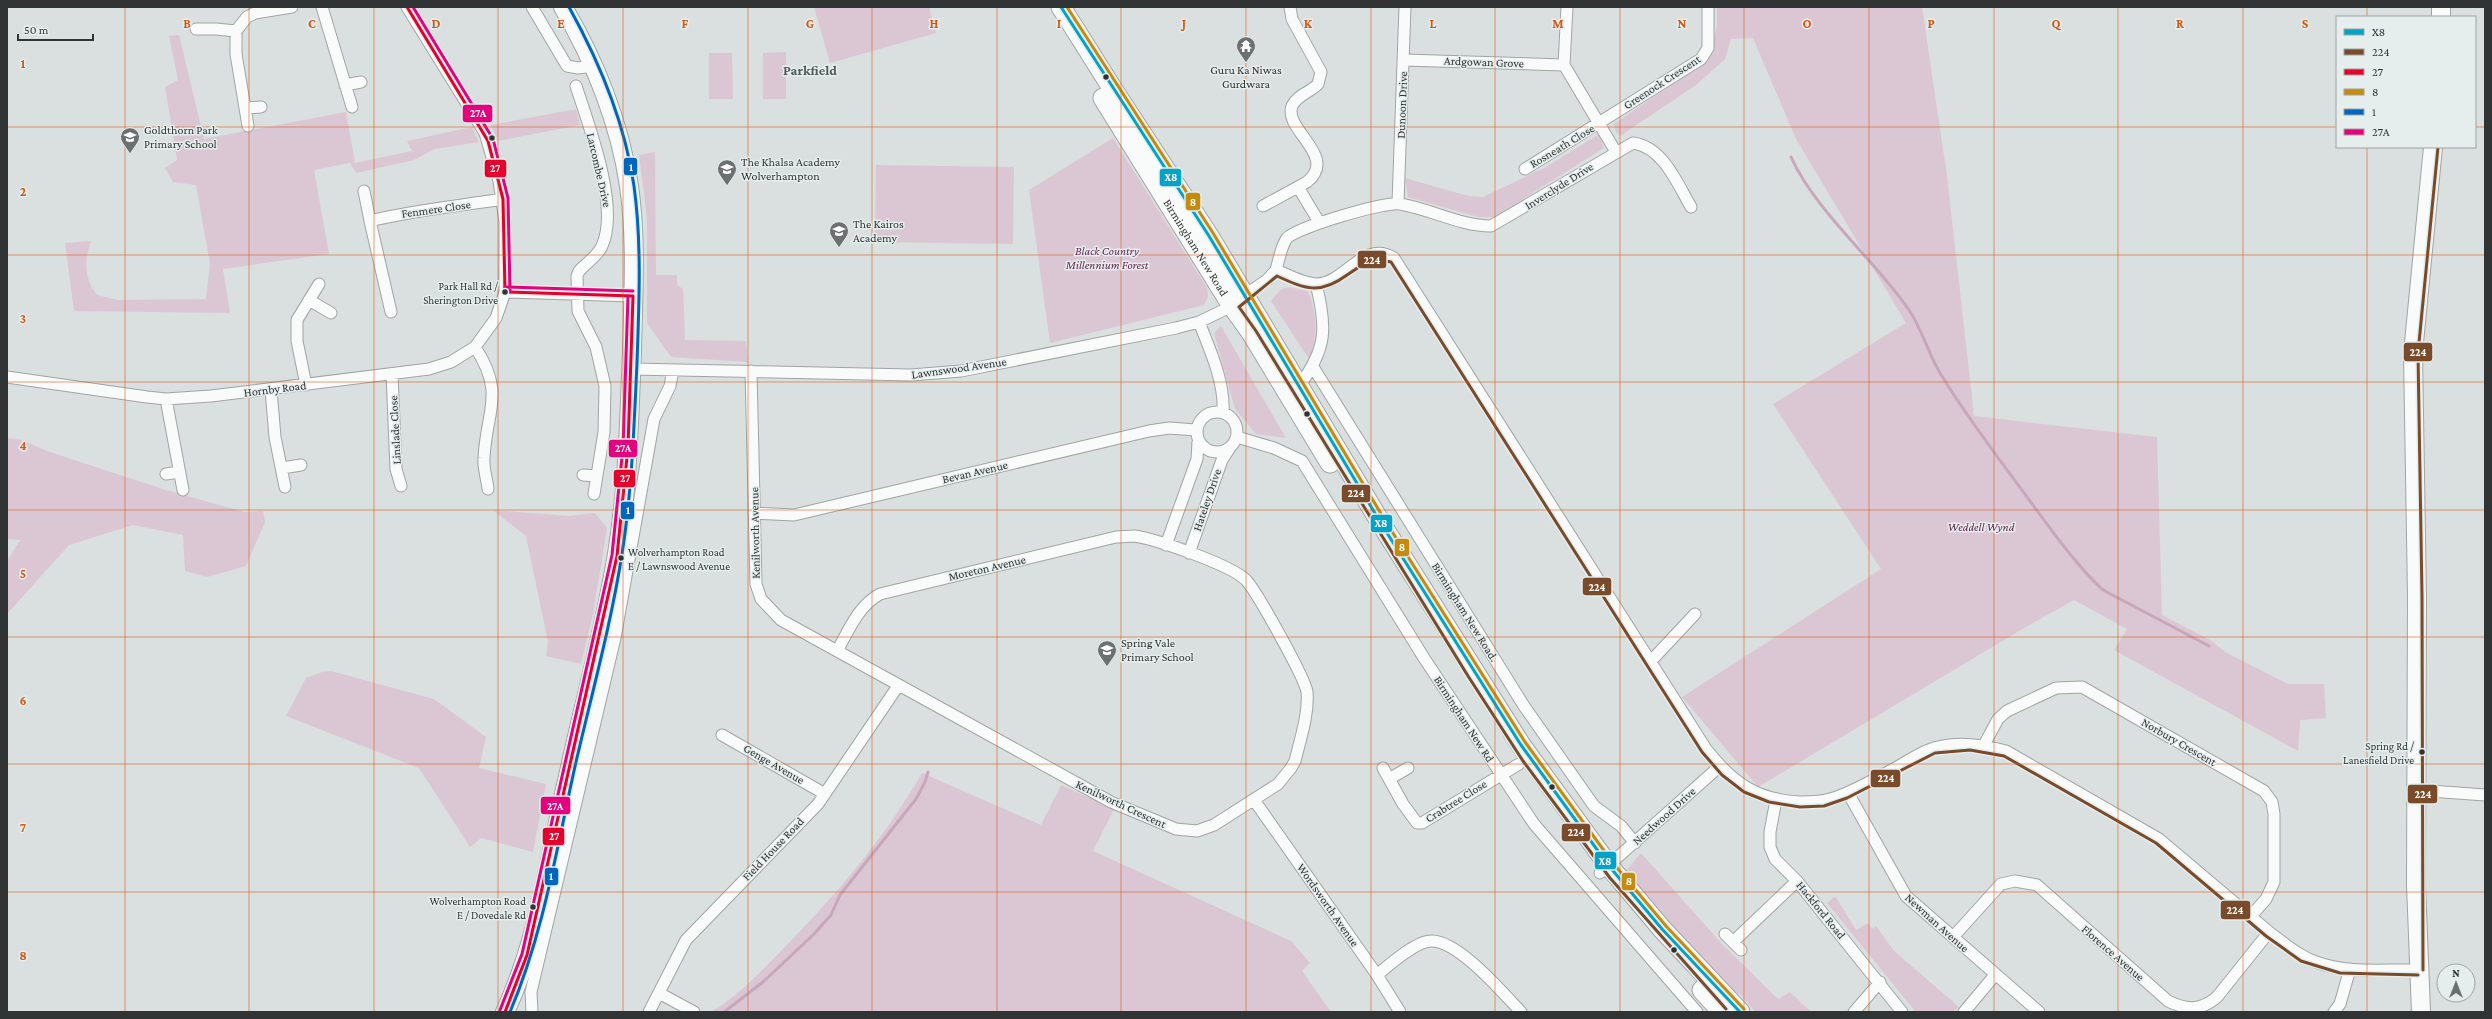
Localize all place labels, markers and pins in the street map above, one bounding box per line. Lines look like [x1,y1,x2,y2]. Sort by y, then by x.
temple icon: Guru Ka Niwas Gurdwara [1235,35,1257,63]
place label: Guru Ka Niwas Gurdwara [1210,63,1282,91]
unlabelled marker [1101,72,1111,82]
place label: Goldthorn Park Primary School [144,123,218,151]
school or university icon: Goldthorn Park Primary School [119,126,141,154]
unlabelled marker [487,133,497,143]
place label: The Khalsa Academy Wolverhampton [741,155,841,183]
school or university icon: The Khalsa Academy Wolverhampton [716,158,738,186]
place label: The Kairos Academy [853,217,904,245]
school or university icon: The Kairos Academy [828,220,850,248]
place label: Park Hall Rd / Sherington Drive [423,280,499,307]
marker: Park Hall Rd / Sherington Drive [500,287,510,297]
unlabelled marker [1302,409,1312,419]
place label: Wolverhampton Road E / Lawnswood Avenue [628,546,730,572]
marker: Wolverhampton Road E / Lawnswood Avenue [616,553,626,563]
place label: Spring Vale Primary School [1121,636,1194,664]
school or university icon: Spring Vale Primary School [1096,639,1118,667]
place label: Spring Rd / Lanesfield Drive [2343,740,2415,766]
marker: Spring Rd / Lanesfield Drive [2417,747,2427,757]
unlabelled marker [1547,782,1557,792]
place label: Wolverhampton Road E / Dovedale Rd [429,895,526,921]
marker: Wolverhampton Road E / Dovedale Rd [528,902,538,912]
unlabelled marker [1669,945,1679,955]

